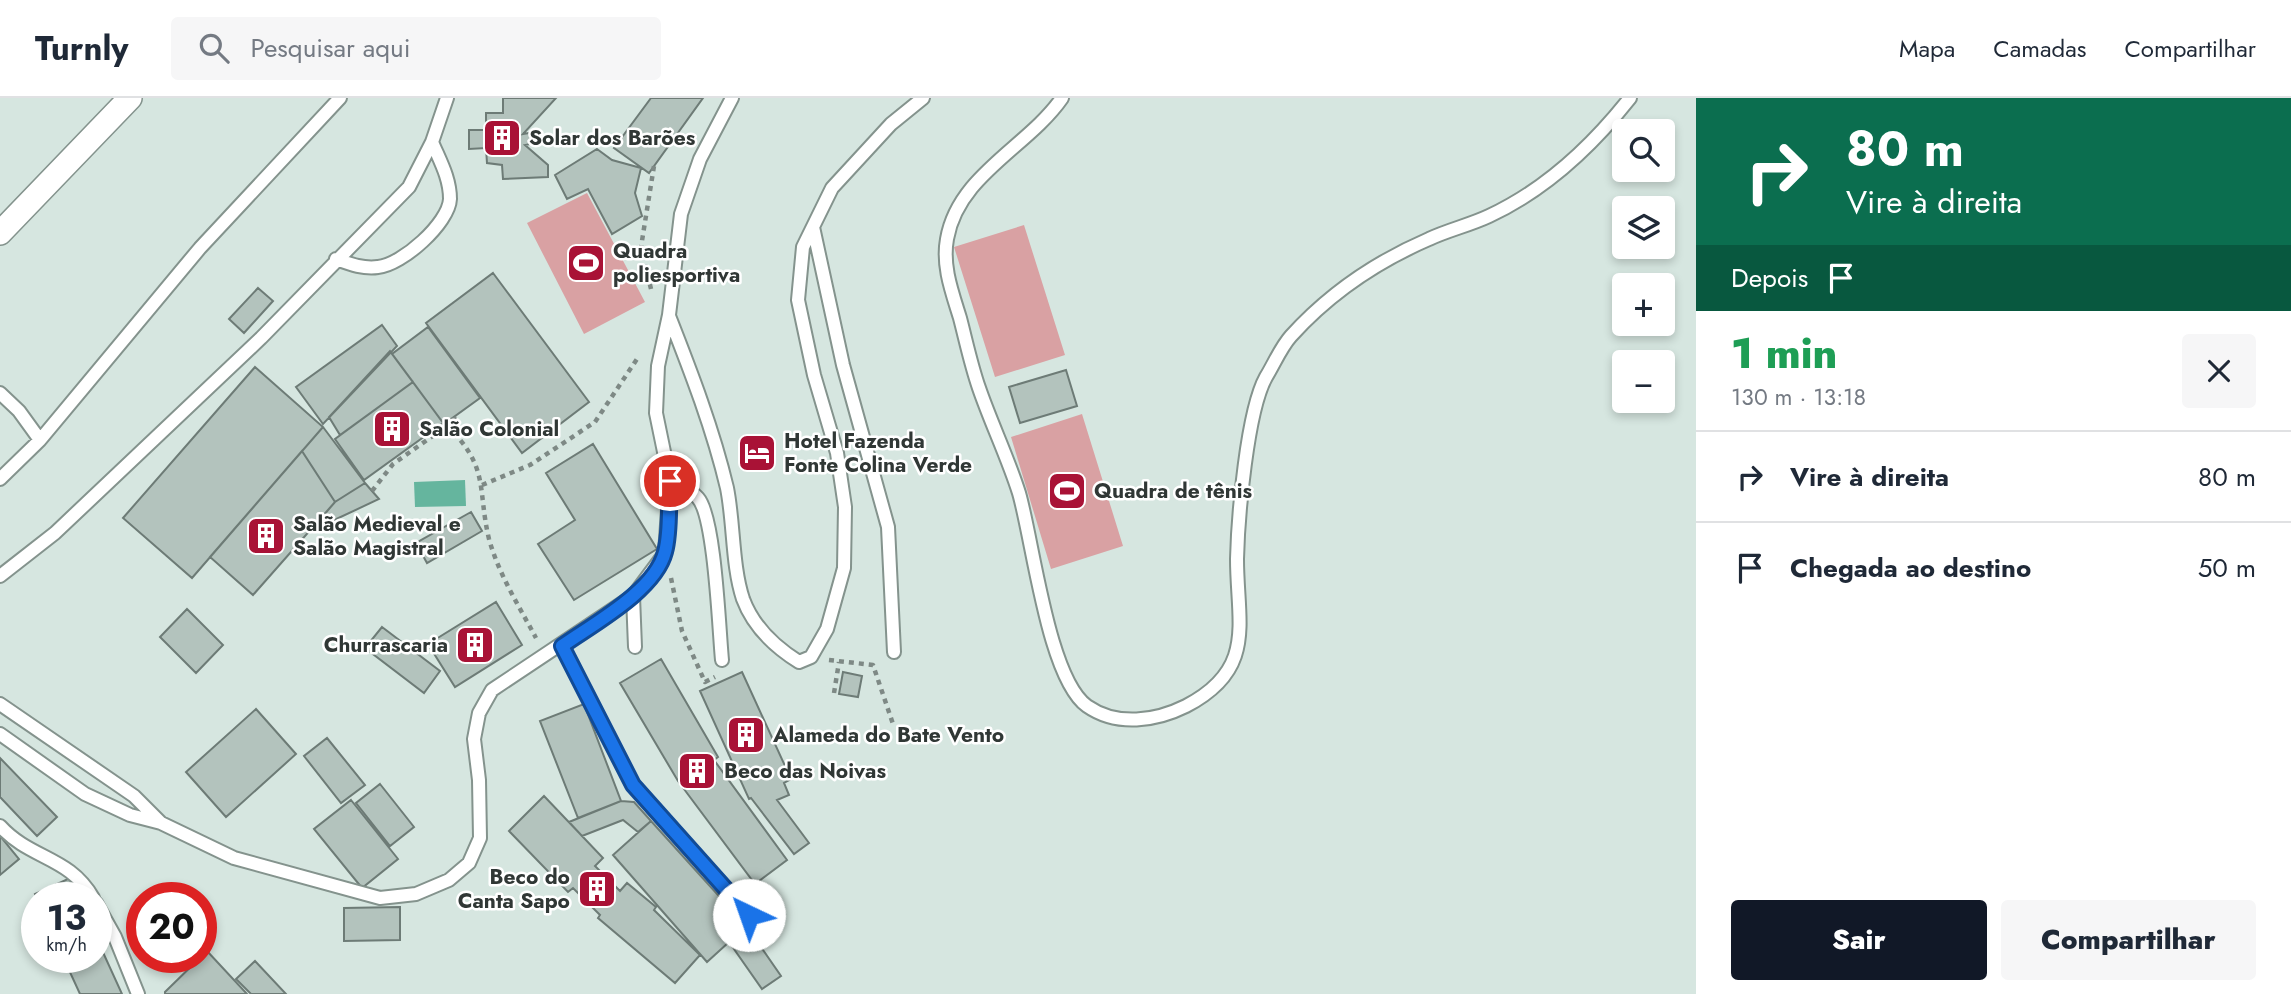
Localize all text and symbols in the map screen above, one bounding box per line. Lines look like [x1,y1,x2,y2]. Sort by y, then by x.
search box [171,17,661,80]
text: Turnly [35,25,129,72]
icon: search [195,29,233,67]
text: Pesquisar aqui [251,29,411,67]
text: Mapa [1899,31,1955,66]
text: Camadas [1993,31,2086,66]
text: Compartilhar [2124,31,2256,66]
text: 80 m [1846,114,1964,184]
building icon: Solar dos Barões [481,117,523,159]
map controls [1612,119,1675,413]
button: search [1612,119,1675,182]
place label: Solar dos Barões [529,123,696,153]
icon: right [1731,126,1822,217]
text: Vire à direita [1846,179,2022,225]
button: layers [1612,196,1675,259]
place label: Quadra poliesportiva [613,236,740,290]
sports icon: Quadra poliesportiva [565,242,607,284]
text: Depois [1731,259,1808,297]
icon: arrive [1822,259,1860,297]
button: + [1612,273,1675,336]
text: 1 min [1731,323,1837,384]
button: close [2182,334,2256,408]
button: − [1612,350,1675,413]
text: 130 m · 13:18 [1731,380,1866,414]
building icon: Salão Colonial [371,408,413,450]
place label: Salão Colonial [419,414,559,444]
place label: Hotel Fazenda Fonte Colina Verde [784,426,972,480]
hotel icon: Hotel Fazenda Fonte Colina Verde [736,432,778,474]
pin [640,451,700,511]
icon: right [1731,458,1769,496]
text: Vire à direita [1790,458,1949,496]
text: 80 m [2198,458,2256,496]
icon: arrive [651,462,689,500]
sports icon: Quadra de tênis [1046,470,1088,512]
place label: Quadra de tênis [1094,476,1253,506]
place label: Salão Medieval e Salão Magistral [293,509,461,563]
building icon: Salão Medieval e Salão Magistral [245,515,287,557]
icon: arrive [1731,549,1769,587]
text: Chegada ao destino [1790,549,2031,587]
text: 50 m [2198,549,2256,587]
building icon: Churrascaria [454,624,496,666]
place label: Churrascaria [324,630,448,660]
building icon: Alameda do Bate Vento [725,714,767,756]
place label: Alameda do Bate Vento [772,720,1004,750]
building icon: Beco das Noivas [676,750,718,792]
place label: Beco das Noivas [724,756,886,786]
place label: Beco do Canta Sapo [458,862,570,916]
building icon: Beco do Canta Sapo [576,868,618,910]
position arrow [712,878,786,952]
speed limit sign: 20 [126,882,217,973]
text: 13 [47,893,86,943]
button: Sair [1731,900,1987,980]
button: Compartilhar [2001,900,2256,980]
text: km/h [46,932,87,958]

